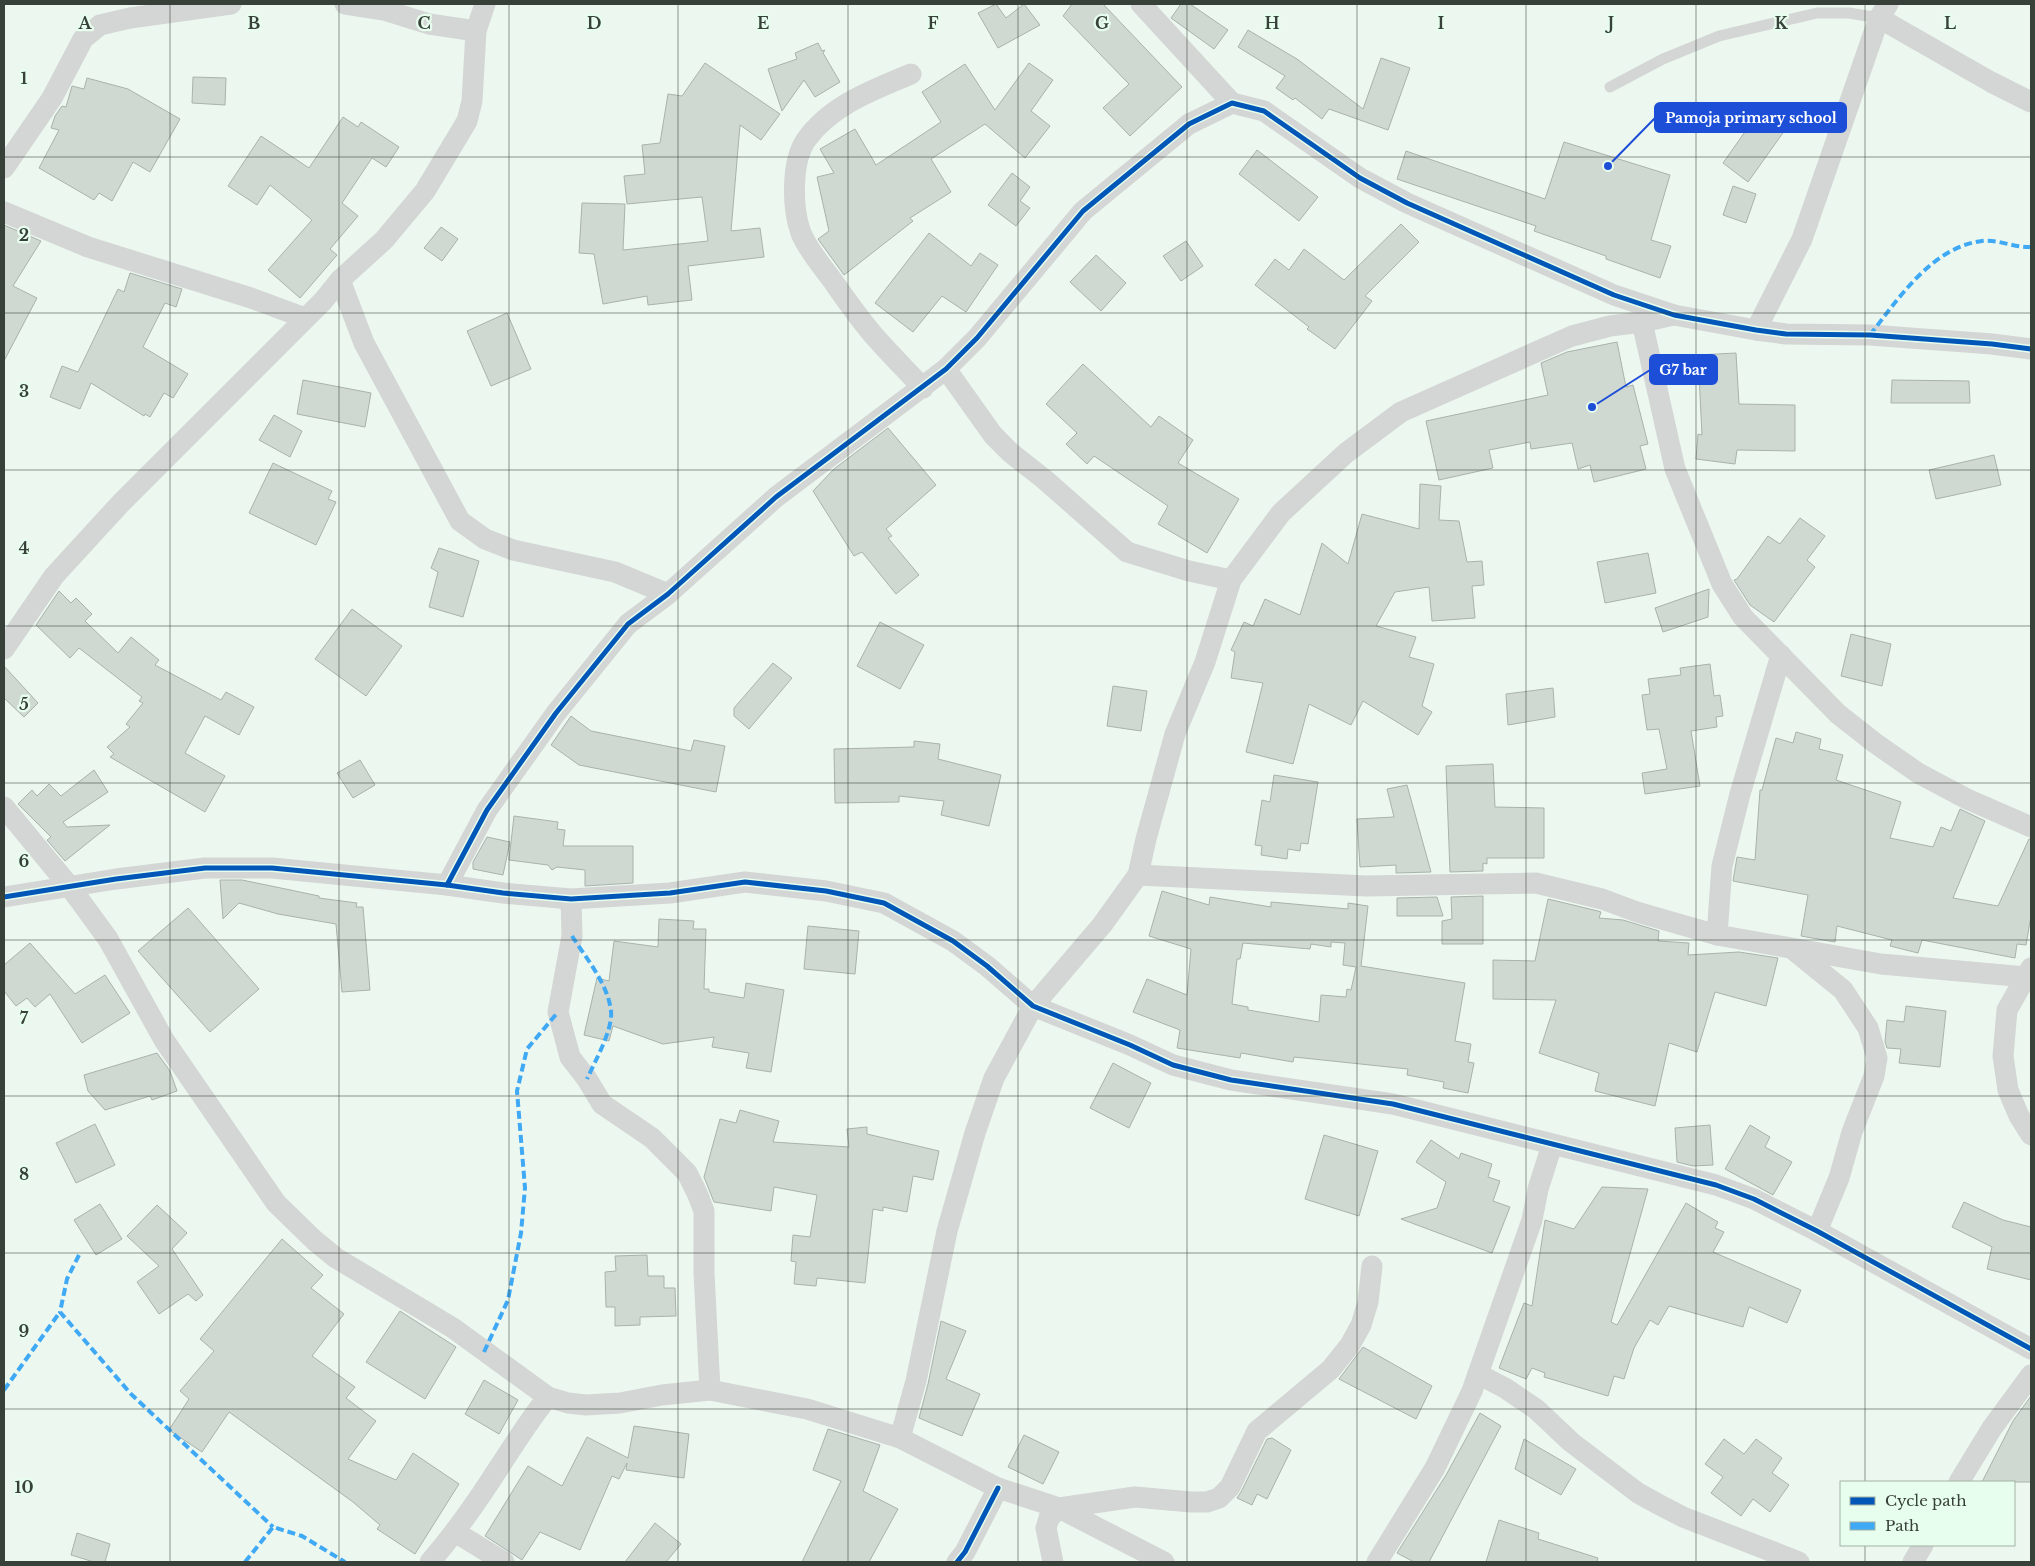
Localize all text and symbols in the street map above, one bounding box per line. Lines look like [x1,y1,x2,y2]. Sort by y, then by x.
text: A [78,13,93,33]
text: B [248,13,261,33]
text: C [417,13,431,33]
text: D [587,13,601,33]
text: E [757,13,769,33]
text: F [927,13,939,33]
text: G [1095,13,1109,33]
text: H [1264,13,1280,33]
text: I [1438,13,1445,33]
text: J [1605,13,1614,33]
text: K [1774,13,1788,33]
text: L [1944,13,1956,33]
text: 1 [21,68,28,88]
callout: Pamoja primary school [1655,103,1846,132]
text: Pamoja primary school [1665,109,1837,127]
text: 2 [19,225,29,245]
callout: G7 bar [1650,355,1717,384]
text: G7 bar [1659,361,1707,379]
text: 3 [19,381,29,401]
text: 4 [19,538,29,558]
text: 5 [19,694,29,714]
text: 6 [19,851,30,871]
text: 7 [20,1008,29,1028]
text: 8 [19,1164,29,1184]
text: 9 [19,1321,30,1341]
text: 10 [14,1477,34,1497]
legend [1840,1481,2015,1546]
text: Cycle path [1885,1491,1967,1510]
text: Path [1885,1516,1919,1535]

